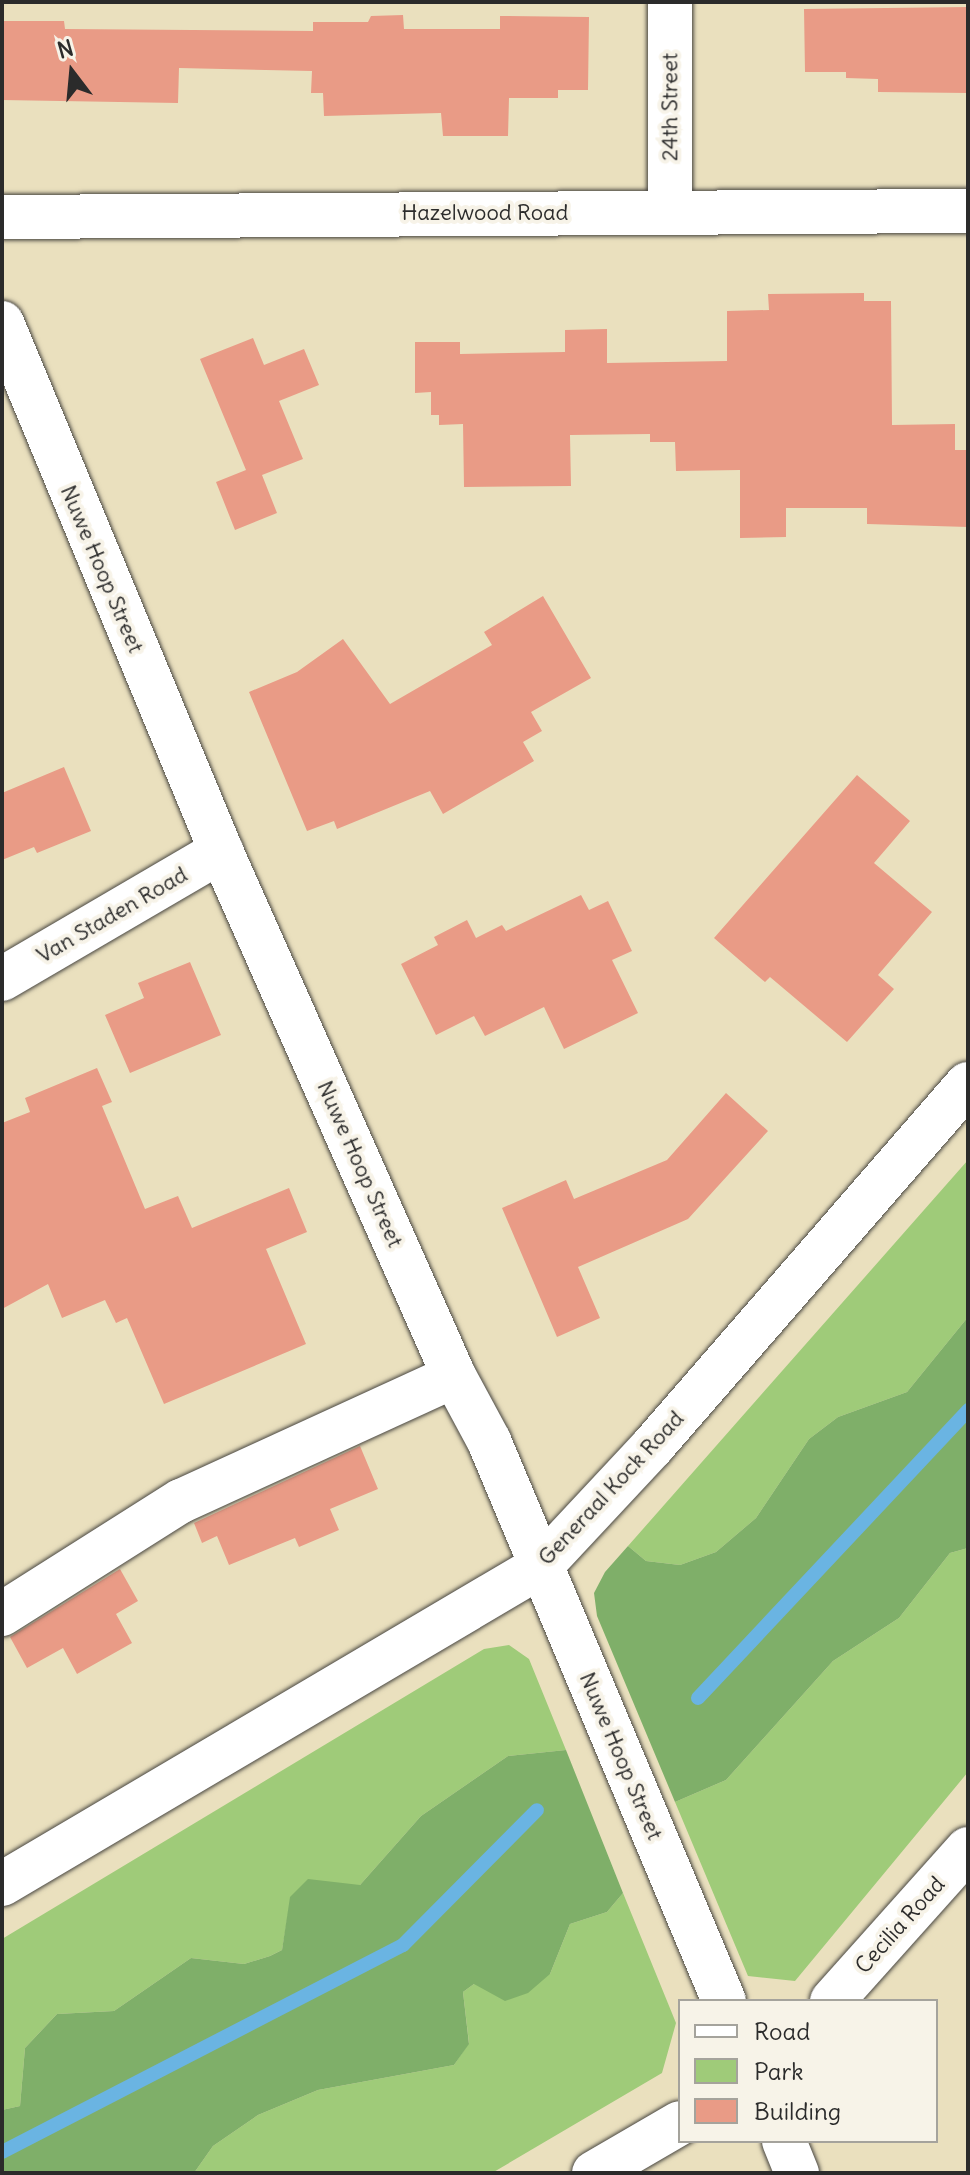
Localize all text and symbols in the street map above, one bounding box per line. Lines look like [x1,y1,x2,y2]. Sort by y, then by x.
north arrow [32,32,112,112]
text: N [54,33,77,64]
street label: 24th Street [657,53,683,161]
street label: Hazelwood Road [401,200,569,226]
street label: Nuwe Hoop Street [55,481,149,657]
street label: Van Staden Road [32,861,192,969]
street label: Nuwe Hoop Street [311,1077,409,1251]
street label: Generaal Kock Road [533,1405,689,1571]
street label: Nuwe Hoop Street [574,1668,668,1844]
street label: Cecilia Road [850,1871,950,1979]
legend [678,1999,938,2143]
text: Road [754,2016,810,2046]
text: Park [754,2056,804,2086]
text: Building [754,2096,841,2126]

